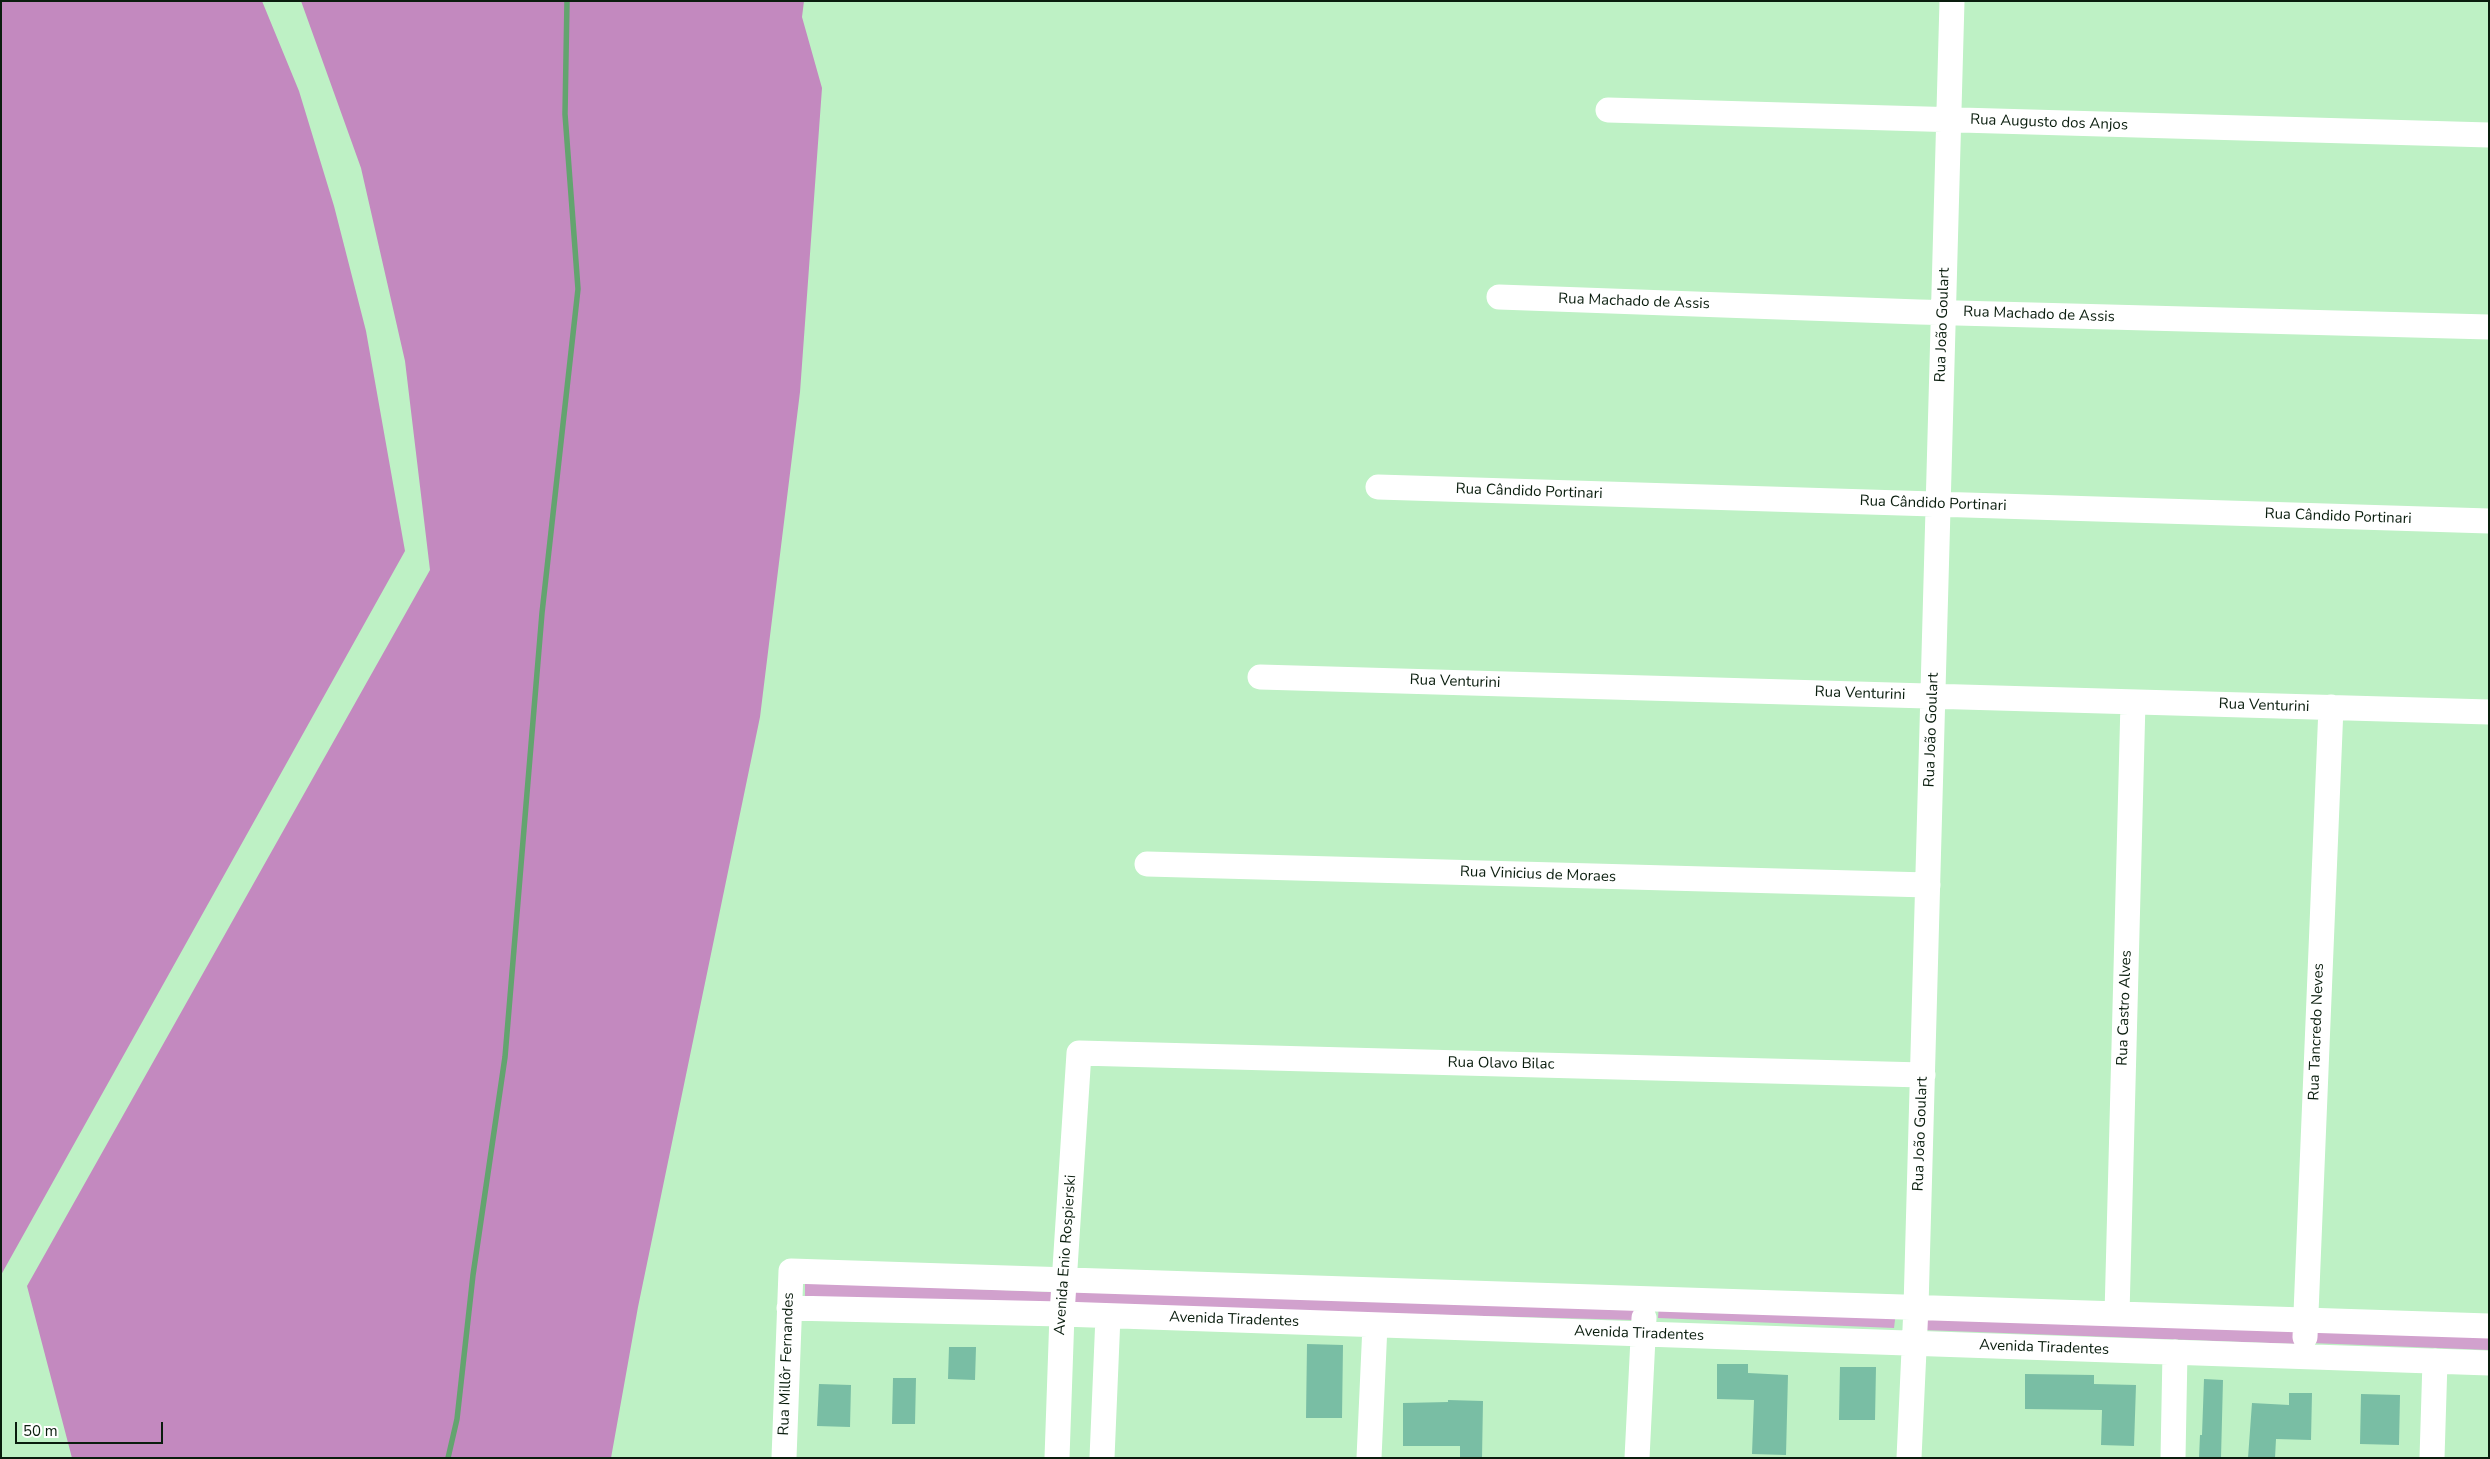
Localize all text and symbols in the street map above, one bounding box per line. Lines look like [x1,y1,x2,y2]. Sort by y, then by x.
street label: Rua Augusto dos Anjos [1970,111,2128,135]
street label: Rua João Goulart [1932,267,1954,383]
street label: Rua Machado de Assis [1558,290,1710,314]
street label: Rua Machado de Assis [1963,303,2115,327]
street label: Rua Cândido Portinari [1455,480,1603,504]
street label: Rua Cândido Portinari [1859,492,2007,516]
street label: Rua Cândido Portinari [2264,505,2412,529]
street label: Rua Venturini [1409,671,1501,693]
street label: Rua João Goulart [1921,672,1943,788]
street label: Rua Venturini [1814,683,1906,705]
street label: Rua Venturini [2218,695,2310,717]
street label: Rua Vinicius de Moraes [1460,863,1616,887]
street label: Rua Castro Alves [2114,950,2136,1066]
street label: Rua Tancredo Neves [2306,963,2328,1101]
street label: Rua Olavo Bilac [1447,1054,1555,1074]
street label: Rua João Goulart [1910,1076,1932,1192]
street label: Avenida Enio Rospierski [1051,1174,1081,1336]
street label: Rua Millôr Fernandes [776,1292,798,1436]
street label: Avenida Tiradentes [1169,1309,1299,1331]
street label: Avenida Tiradentes [1574,1323,1704,1345]
street label: Avenida Tiradentes [1979,1337,2109,1359]
scale bar [18,1412,165,1444]
text: 50 m [23,1421,58,1441]

